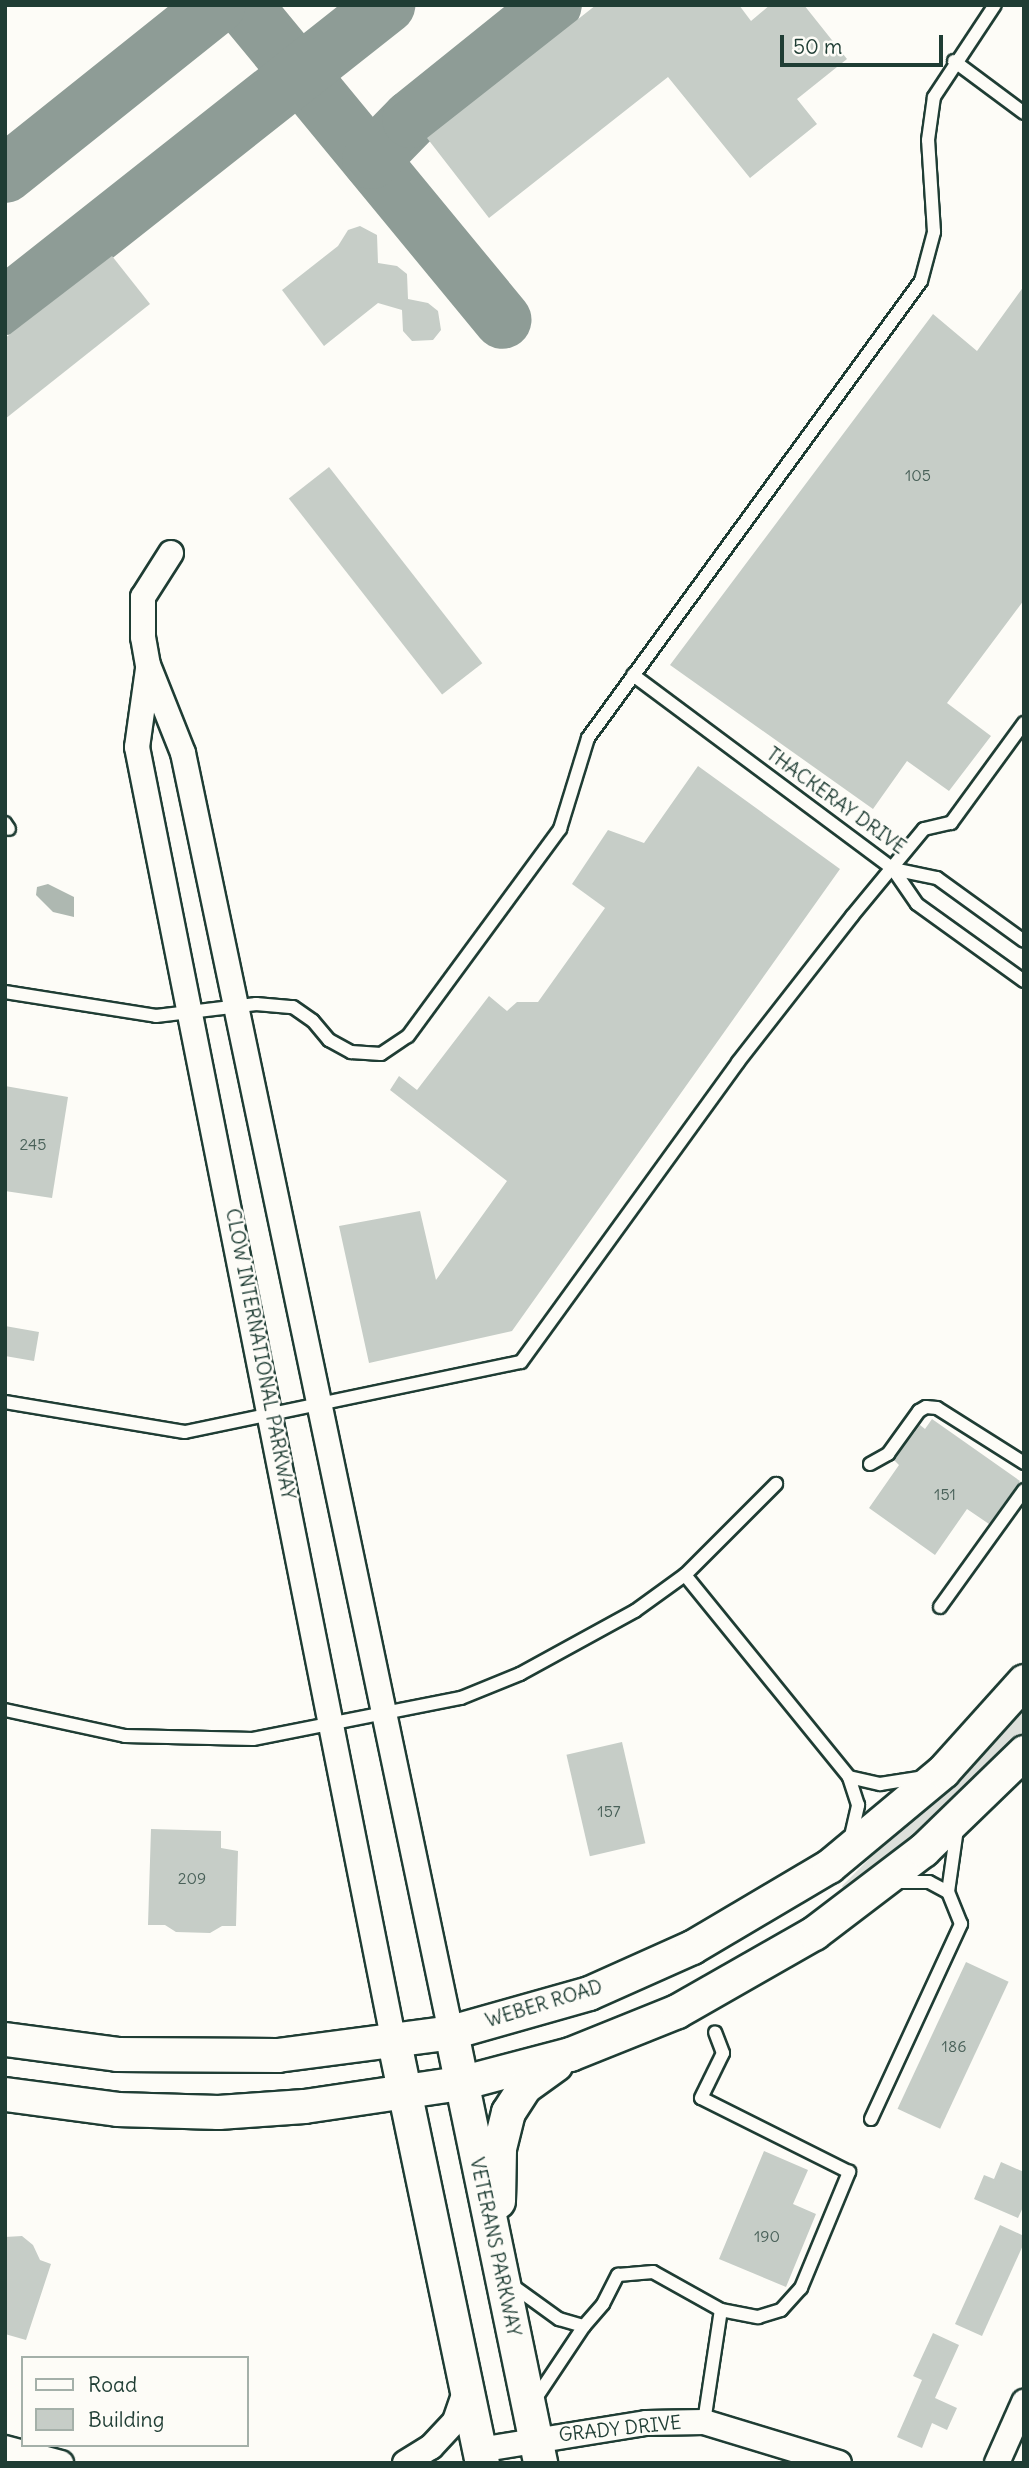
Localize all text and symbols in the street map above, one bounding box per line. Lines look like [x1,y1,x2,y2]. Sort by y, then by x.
scale bar [784,21,947,65]
text: 50 m [793,33,842,60]
house number: 105 [905,465,931,485]
street label: THACKERAY DRIVE [762,743,910,859]
house number: 245 [20,1134,46,1154]
street label: CLOW INTERNATIONAL PARKWAY [221,1207,299,1501]
house number: 151 [934,1484,956,1504]
house number: 157 [597,1801,621,1821]
house number: 209 [178,1868,206,1888]
street label: WEBER ROAD [483,1975,605,2033]
house number: 186 [942,2036,966,2056]
street label: VETERANS PARKWAY [465,2155,525,2339]
house number: 190 [754,2226,780,2246]
legend [21,2356,248,2447]
text: Road [88,2371,137,2398]
text: Building [88,2406,164,2433]
street label: GRADY DRIVE [558,2411,682,2447]

